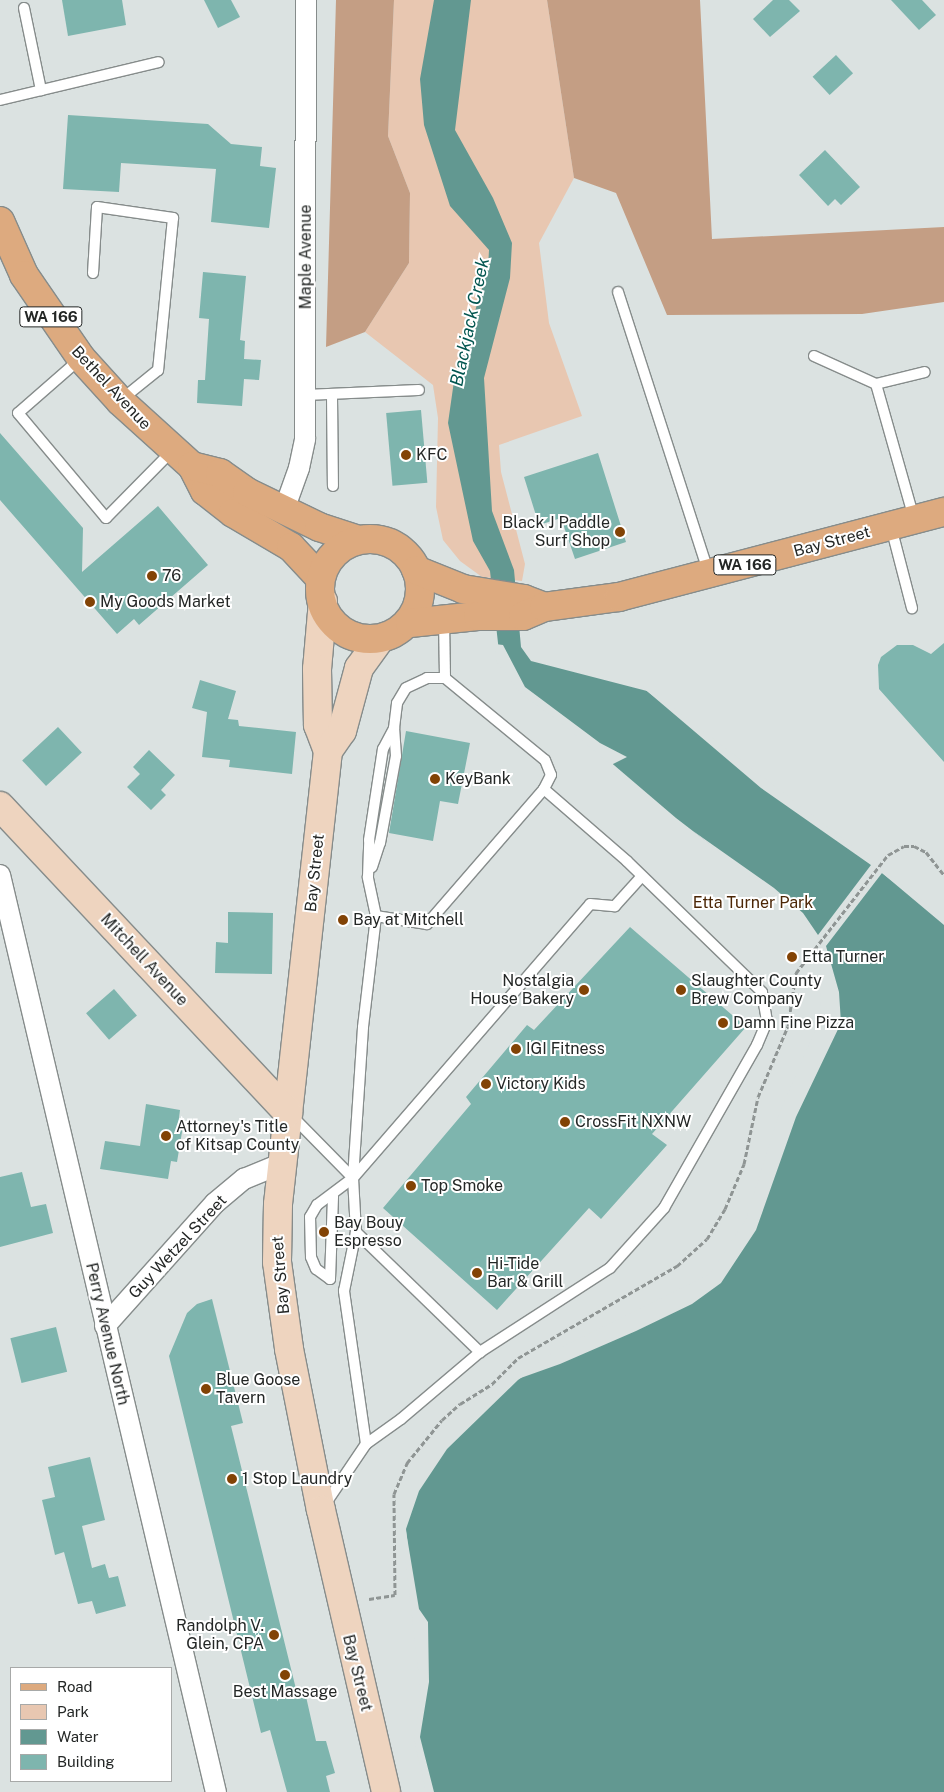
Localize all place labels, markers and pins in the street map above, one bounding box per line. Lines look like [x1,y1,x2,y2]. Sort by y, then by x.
place label: KFC [416,445,447,465]
marker: KFC [400,449,412,461]
place label: Black J Paddle Surf Shop [503,513,610,551]
marker: Black J Paddle Surf Shop [614,526,626,538]
place label: 76 [162,566,181,586]
marker: 76 [146,570,158,582]
place label: My Goods Market [100,592,231,612]
marker: My Goods Market [84,596,96,608]
place label: KeyBank [445,769,511,789]
marker: KeyBank [429,773,441,785]
place label: Bay at Mitchell [353,910,464,930]
marker: Bay at Mitchell [337,914,349,926]
place label: Etta Turner [802,947,885,967]
marker: Etta Turner [786,951,798,963]
place label: Nostalgia House Bakery [470,971,574,1009]
place label: Slaughter County Brew Company [691,971,822,1009]
marker: Nostalgia House Bakery [578,984,590,996]
marker: Slaughter County Brew Company [675,984,687,996]
place label: Damn Fine Pizza [733,1013,854,1033]
marker: Damn Fine Pizza [717,1017,729,1029]
place label: IGI Fitness [526,1039,605,1059]
marker: IGI Fitness [510,1043,522,1055]
place label: Victory Kids [496,1074,586,1094]
marker: Victory Kids [480,1078,492,1090]
place label: CrossFit NXNW [575,1112,691,1132]
marker: CrossFit NXNW [559,1116,571,1128]
place label: Attorney's Title of Kitsap County [176,1117,299,1155]
marker: Attorney's Title of Kitsap County [160,1130,172,1142]
place label: Top Smoke [421,1176,503,1196]
marker: Top Smoke [405,1180,417,1192]
place label: Bay Bouy Espresso [334,1213,403,1251]
marker: Bay Bouy Espresso [318,1226,330,1238]
place label: Hi-Tide Bar & Grill [487,1254,563,1292]
marker: Hi-Tide Bar & Grill [471,1267,483,1279]
place label: Blue Goose Tavern [216,1370,300,1408]
marker: Blue Goose Tavern [200,1383,212,1395]
place label: 1 Stop Laundry [242,1469,352,1489]
marker: 1 Stop Laundry [226,1473,238,1485]
place label: Randolph V. Glein, CPA [176,1616,264,1654]
marker: Randolph V. Glein, CPA [268,1629,280,1641]
marker: Best Massage [279,1669,291,1681]
place label: Best Massage [233,1682,337,1702]

